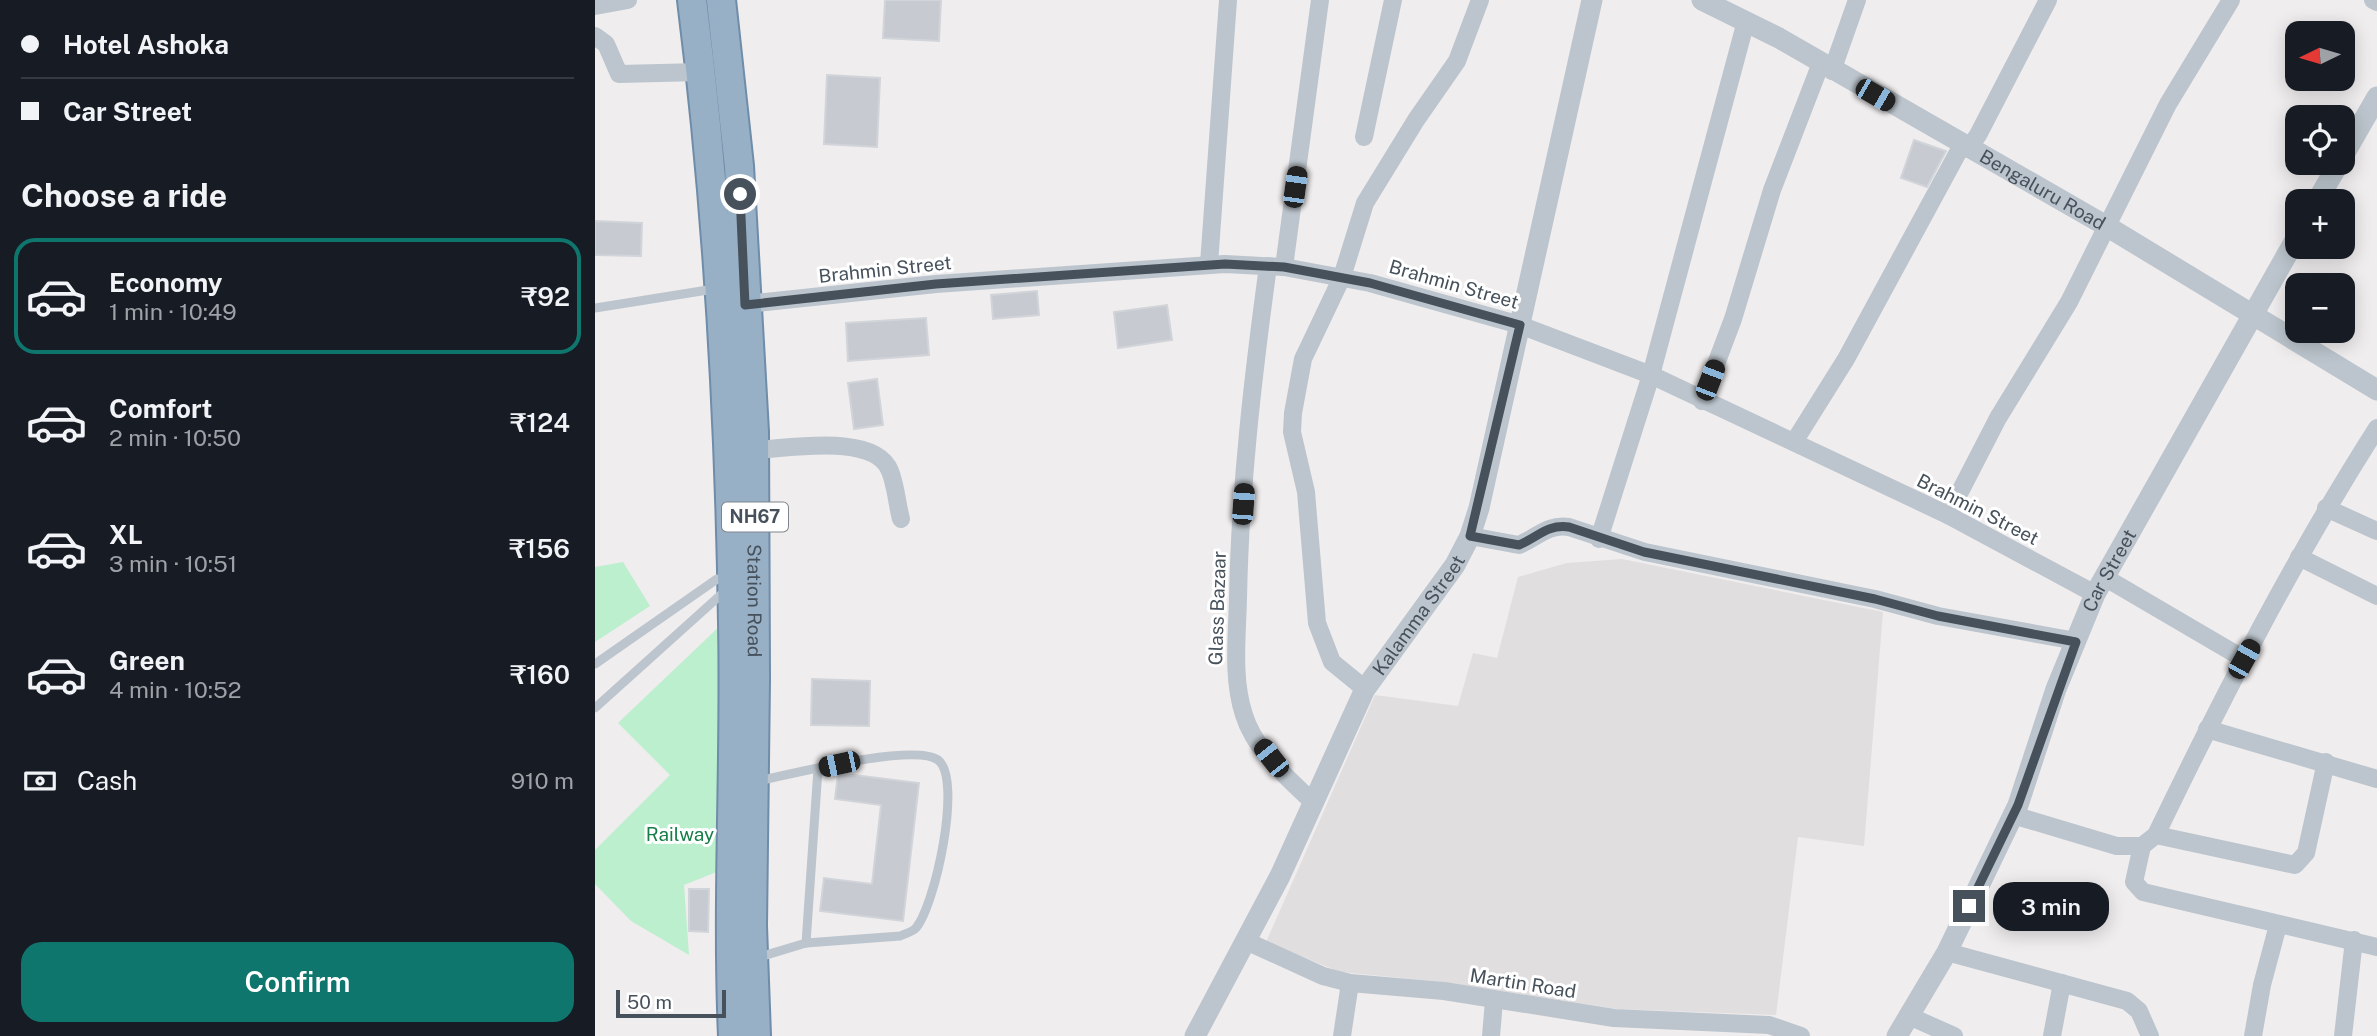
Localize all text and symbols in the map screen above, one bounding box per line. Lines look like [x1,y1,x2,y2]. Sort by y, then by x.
north arrow [2285,21,2355,91]
map controls [2285,21,2355,343]
text: Hotel Ashoka [63,29,229,60]
car [1852,75,1899,115]
text: Car Street [63,96,192,127]
button: locate [2285,105,2355,175]
street label: Bengaluru Road [1976,145,2109,234]
car [1282,165,1309,209]
text: Choose a ride [21,177,227,214]
route start [724,178,756,210]
button: + [2285,189,2355,259]
street label: Brahmin Street [817,251,953,287]
street label: Brahmin Street [1387,255,1521,313]
icon: car [25,265,88,328]
text: Economy [109,267,222,298]
button: − [2285,273,2355,343]
text: ₹92 [521,281,570,312]
text: 1 min · 10:49 [109,298,237,325]
car [1693,357,1728,403]
icon: car [25,391,88,454]
text: Comfort [109,393,212,424]
text: ₹124 [510,407,570,438]
text: 2 min · 10:50 [109,424,241,451]
street label: Brahmin Street [1913,469,2043,549]
car [1232,482,1255,526]
road number: NH67 [722,503,788,532]
icon: car [25,517,88,580]
text: XL [109,519,143,550]
street label: Car Street [2078,525,2140,615]
text: ₹156 [509,533,570,564]
street label: Station Road [743,544,766,657]
text: 3 min · 10:51 [109,550,237,577]
street label: Glass Bazaar [1204,550,1230,666]
street label: Kalamma Street [1368,551,1469,679]
car [2225,636,2264,682]
icon: car [25,643,88,706]
text: Green [109,645,185,676]
text: ₹160 [510,659,570,690]
text: 4 min · 10:52 [109,676,241,703]
car [1250,735,1293,781]
car [817,749,862,779]
icon: cash [21,762,59,800]
text: Cash [77,765,137,796]
text: 910 m [511,767,574,794]
park label: Railway [646,823,714,845]
callout: 3 min [1993,881,2109,930]
route end [1953,890,1985,922]
text: 3 min [2021,893,2081,920]
button: Confirm [21,942,574,1022]
street label: Martin Road [1468,964,1578,1002]
scale bar [616,987,726,1019]
text: 50 m [627,991,672,1013]

